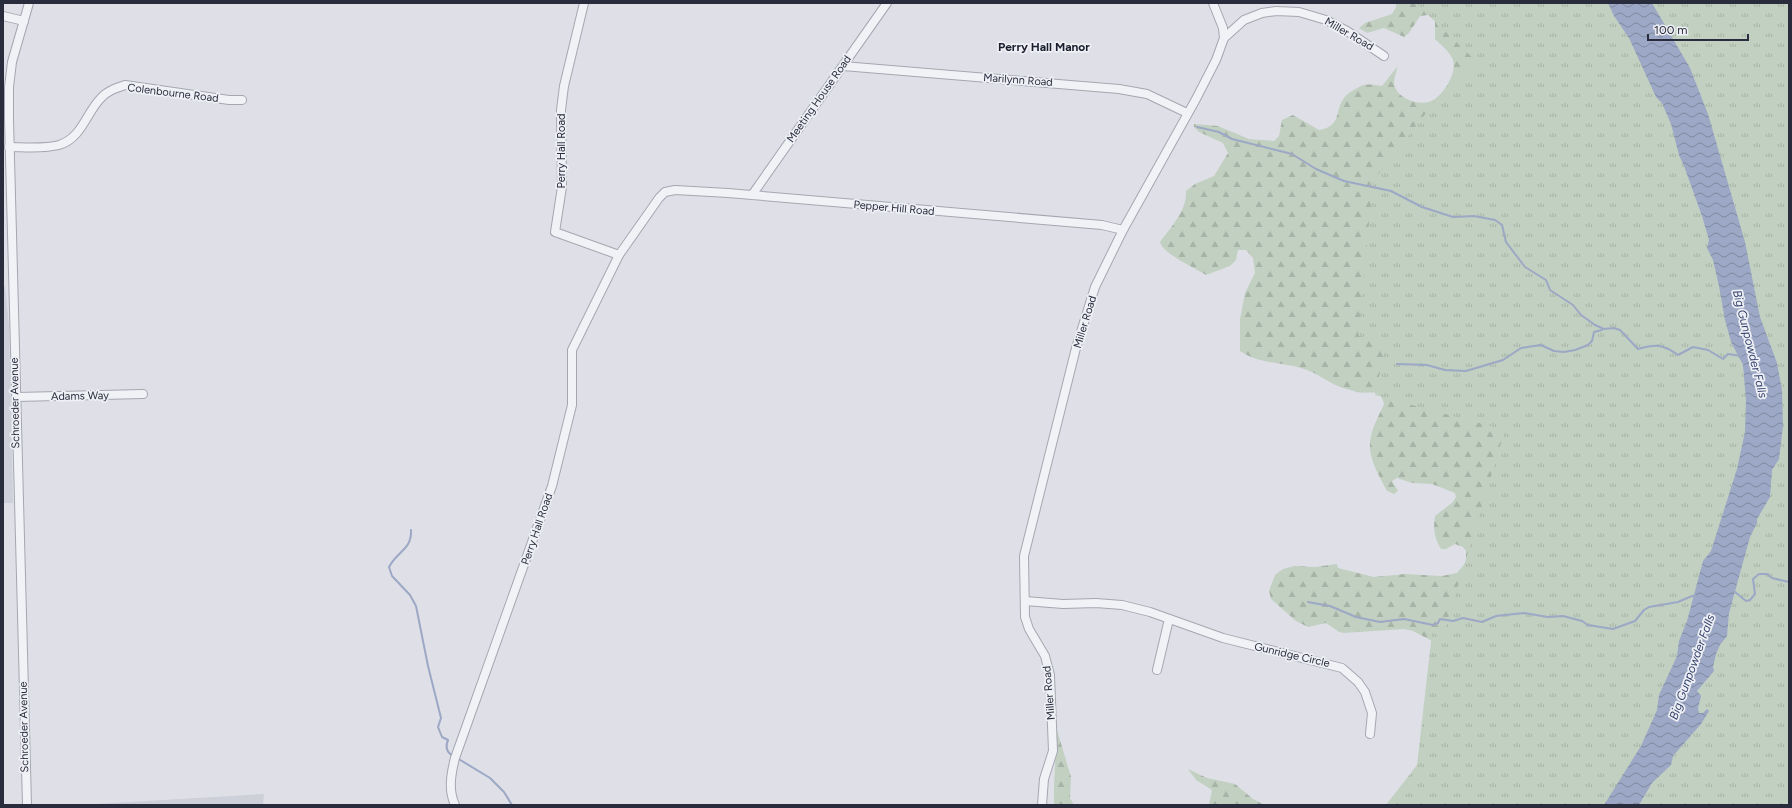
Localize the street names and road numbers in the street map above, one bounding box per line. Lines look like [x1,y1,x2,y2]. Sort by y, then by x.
street label: Miller Road [1322,15,1376,53]
street label: Meeting House Road [784,53,854,145]
street label: Marilynn Road [983,71,1053,89]
street label: Colenbourne Road [127,81,219,105]
street label: Perry Hall Road [555,114,568,188]
street label: Pepper Hill Road [853,198,935,218]
street label: Miller Road [1071,294,1099,350]
street label: Schroeder Avenue [8,357,22,449]
street label: Adams Way [51,389,109,403]
street label: Perry Hall Road [519,491,555,567]
street label: Gunridge Circle [1253,640,1331,670]
street label: Miller Road [1040,665,1058,721]
street label: Schroeder Avenue [17,681,31,773]

